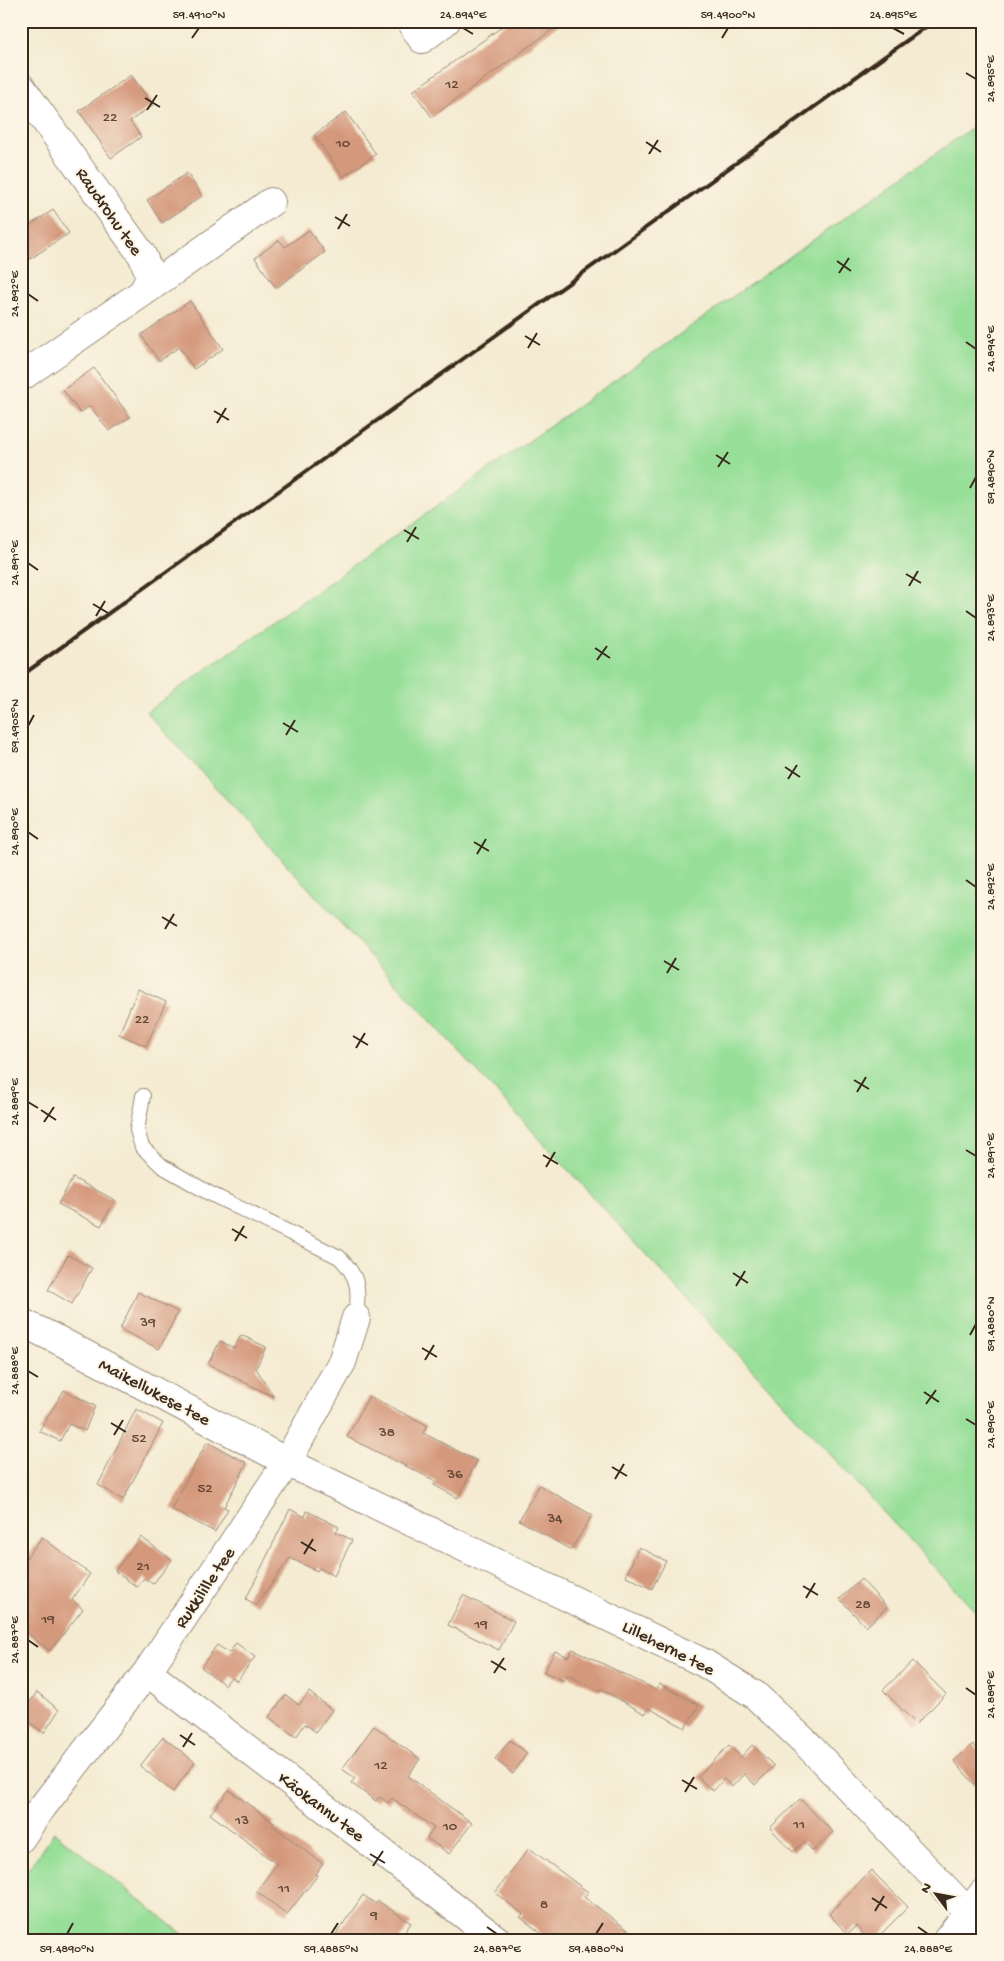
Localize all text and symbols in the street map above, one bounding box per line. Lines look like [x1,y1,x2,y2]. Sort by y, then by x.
text: 59.4910°N [173,9,225,23]
text: 24.894°E [440,9,487,23]
text: 59.4900°N [701,9,755,23]
text: 24.895°E [869,9,917,23]
text: 24.895°E [985,55,999,103]
house number: 12 [444,76,459,94]
house number: 22 [103,109,117,127]
house number: 10 [335,135,351,153]
street label: Raudrohu tee [70,164,146,261]
text: 24.892°E [9,270,23,317]
text: 24.894°E [985,325,999,372]
text: 59.4890°N [985,450,999,504]
text: 24.891°E [9,540,23,586]
text: 24.893°E [985,594,999,642]
text: 59.4905°N [9,699,23,753]
text: 24.890°E [9,808,23,856]
text: 24.892°E [985,863,999,910]
house number: 22 [135,1011,149,1029]
text: 24.889°E [9,1078,23,1126]
text: 24.891°E [985,1133,999,1179]
text: 59.4880°N [985,1296,999,1351]
house number: 39 [139,1314,156,1332]
text: 24.888°E [9,1347,23,1395]
street label: Maikellukese tee [94,1355,214,1432]
text: 24.890°E [985,1401,999,1449]
house number: 38 [378,1424,395,1442]
house number: 52 [131,1430,147,1448]
house number: 36 [446,1466,463,1484]
house number: 52 [197,1480,213,1498]
house number: 34 [547,1510,562,1528]
street label: Rukkilille tee [171,1543,241,1633]
house number: 21 [136,1558,150,1576]
house number: 28 [855,1596,871,1614]
house number: 19 [40,1611,55,1629]
text: 24.887°E [9,1616,23,1664]
house number: 19 [473,1616,488,1634]
street label: Lilleherne tee [618,1617,718,1682]
text: 24.889°E [985,1671,999,1719]
house number: 12 [373,1757,388,1775]
street label: Käokannu tee [273,1769,369,1848]
house number: 13 [234,1812,249,1830]
house number: 11 [792,1816,805,1834]
house number: 10 [442,1818,458,1836]
north arrow [912,1868,962,1918]
house number: 11 [277,1880,290,1898]
text: N [917,1880,937,1897]
house number: 8 [540,1896,548,1914]
house number: 9 [369,1907,378,1925]
text: 59.4890°N [40,1943,94,1957]
text: 59.4885°N [304,1943,358,1957]
text: 24.887°E [473,1943,521,1957]
text: 59.4880°N [569,1943,624,1957]
text: 24.888°E [904,1943,952,1957]

